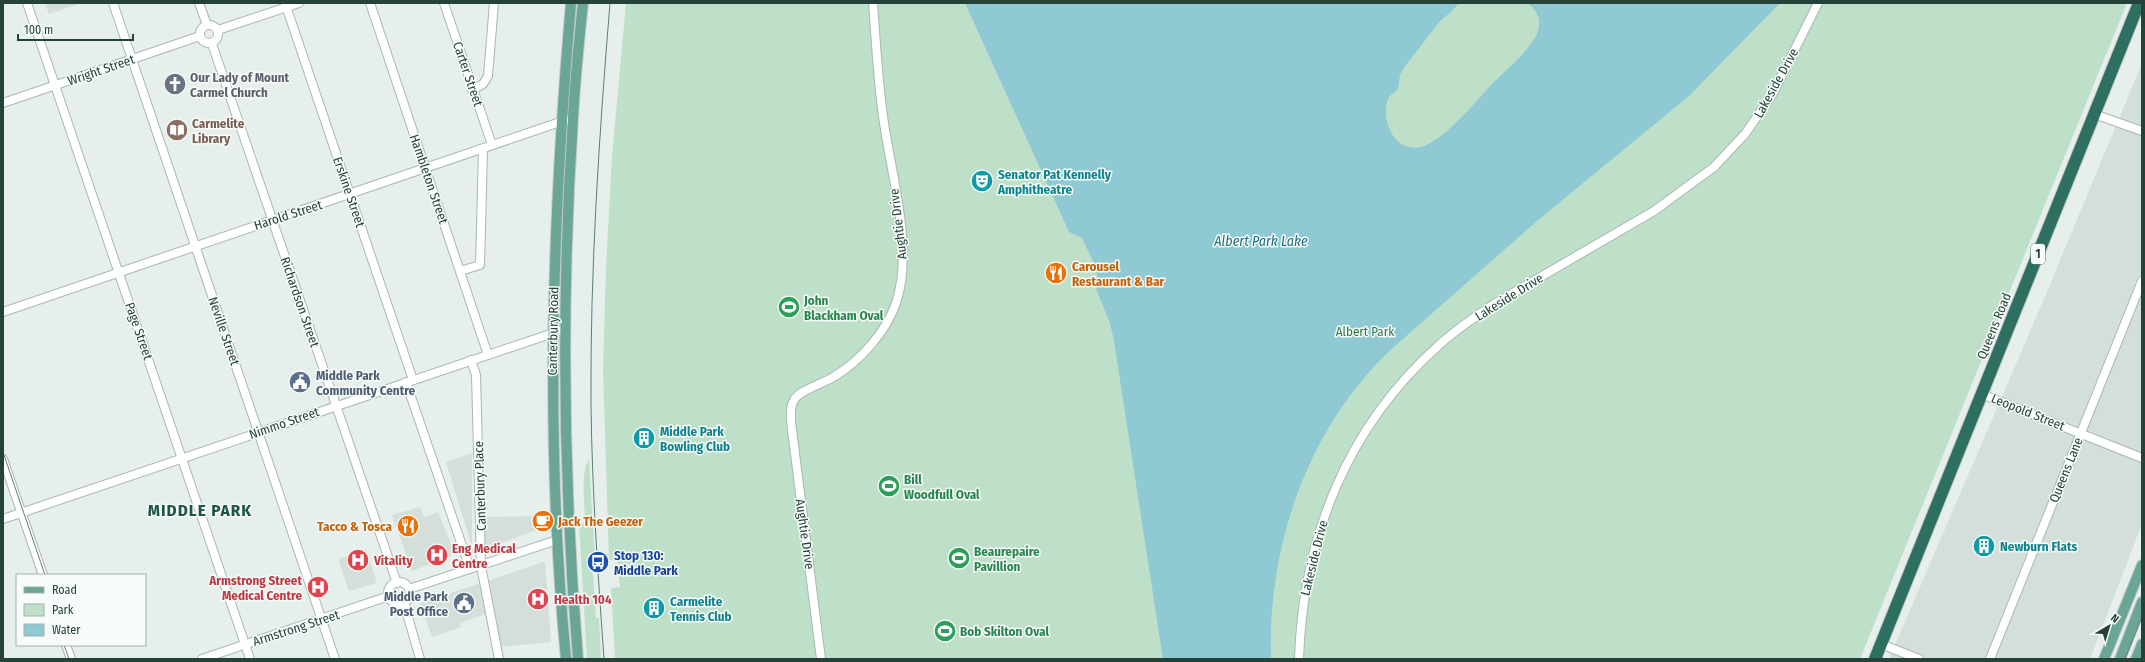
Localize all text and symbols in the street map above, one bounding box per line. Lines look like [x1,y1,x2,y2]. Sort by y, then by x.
scale bar [18,16,133,42]
text: 100 m [24,23,53,37]
street label: Carter Street [450,40,486,109]
street label: Lakeside Drive [1751,46,1801,120]
street label: Wright Street [66,51,137,88]
place label: Our Lady of Mount Carmel Church [190,70,290,100]
church icon: Our Lady of Mount Carmel Church [162,71,188,97]
place label: Carmelite Library [192,116,245,146]
library icon: Carmelite Library [164,117,190,143]
street label: Hambleton Street [407,132,452,226]
street label: Erskine Street [330,155,368,230]
place label: Senator Pat Kennelly Amphitheatre [997,167,1112,197]
theatre icon: Senator Pat Kennelly Amphitheatre [969,168,995,194]
street label: Aughtie Drive [886,188,910,260]
street label: Harold Street [252,197,325,233]
water label: Albert Park Lake [1213,233,1308,250]
road number: 1 [2031,244,2045,264]
street label: Richardson Street [278,255,323,350]
place label: Carousel Restaurant & Bar [1072,259,1164,289]
restaurant icon: Carousel Restaurant & Bar [1043,260,1069,286]
street label: Lakeside Drive [1472,270,1546,324]
street label: Canterbury Road [545,286,561,376]
street label: Queens Road [1974,291,2014,361]
place label: John Blackham Oval [803,293,884,323]
sports icon: John Blackham Oval [776,294,802,320]
street label: Neville Street [205,295,243,368]
street label: Page Street [122,300,156,362]
park label: Albert Park [1336,324,1395,339]
place label: Middle Park Community Centre [316,368,416,398]
public building icon: Middle Park Community Centre [287,369,313,395]
street label: Leopold Street [1989,390,2068,434]
street label: Nimmo Street [247,404,322,442]
place label: Middle Park Bowling Club [660,424,730,454]
building icon: Middle Park Bowling Club [631,425,657,451]
street label: Queens Lane [2046,435,2086,505]
street label: Canterbury Place [471,441,489,531]
place label: Bill Woodfull Oval [904,472,980,502]
sports icon: Bill Woodfull Oval [876,473,902,499]
street label: Aughtie Drive [793,498,817,570]
district label: MIDDLE PARK [148,500,252,521]
cafe icon: Jack The Geezer [530,508,556,534]
restaurant icon: Tacco & Tosca [395,513,421,539]
place label: Jack The Geezer [557,514,643,529]
place label: Tacco & Tosca [317,519,393,534]
street label: Lakeside Drive [1297,519,1331,597]
building icon: Newburn Flats [1971,533,1997,559]
place label: Newburn Flats [2000,539,2078,554]
place label: Eng Medical Centre [452,541,516,571]
hospital icon: Eng Medical Centre [424,542,450,568]
place label: Beaurepaire Pavillion [974,544,1040,574]
sports icon: Beaurepaire Pavillion [946,545,972,571]
hospital icon: Vitality [345,547,371,573]
place label: Stop 130: Middle Park [614,548,678,578]
bus stop icon: Stop 130: Middle Park [585,549,611,575]
place label: Vitality [373,553,413,568]
place label: Armstrong Street Medical Centre [208,573,302,603]
legend [16,574,146,646]
hospital icon: Armstrong Street Medical Centre [305,574,331,600]
text: Road [52,583,77,597]
hospital icon: Health 104 [525,586,551,612]
place label: Middle Park Post Office [384,589,448,619]
public building icon: Middle Park Post Office [451,590,477,616]
place label: Health 104 [554,592,612,607]
place label: Carmelite Tennis Club [670,594,732,624]
building icon: Carmelite Tennis Club [641,595,667,621]
text: Park [52,603,74,617]
north arrow [2089,606,2129,646]
street label: Armstrong Street [251,607,342,649]
text: N [2108,611,2121,626]
sports icon: Bob Skilton Oval [932,618,958,644]
text: Water [52,623,81,637]
place label: Bob Skilton Oval [960,624,1049,639]

